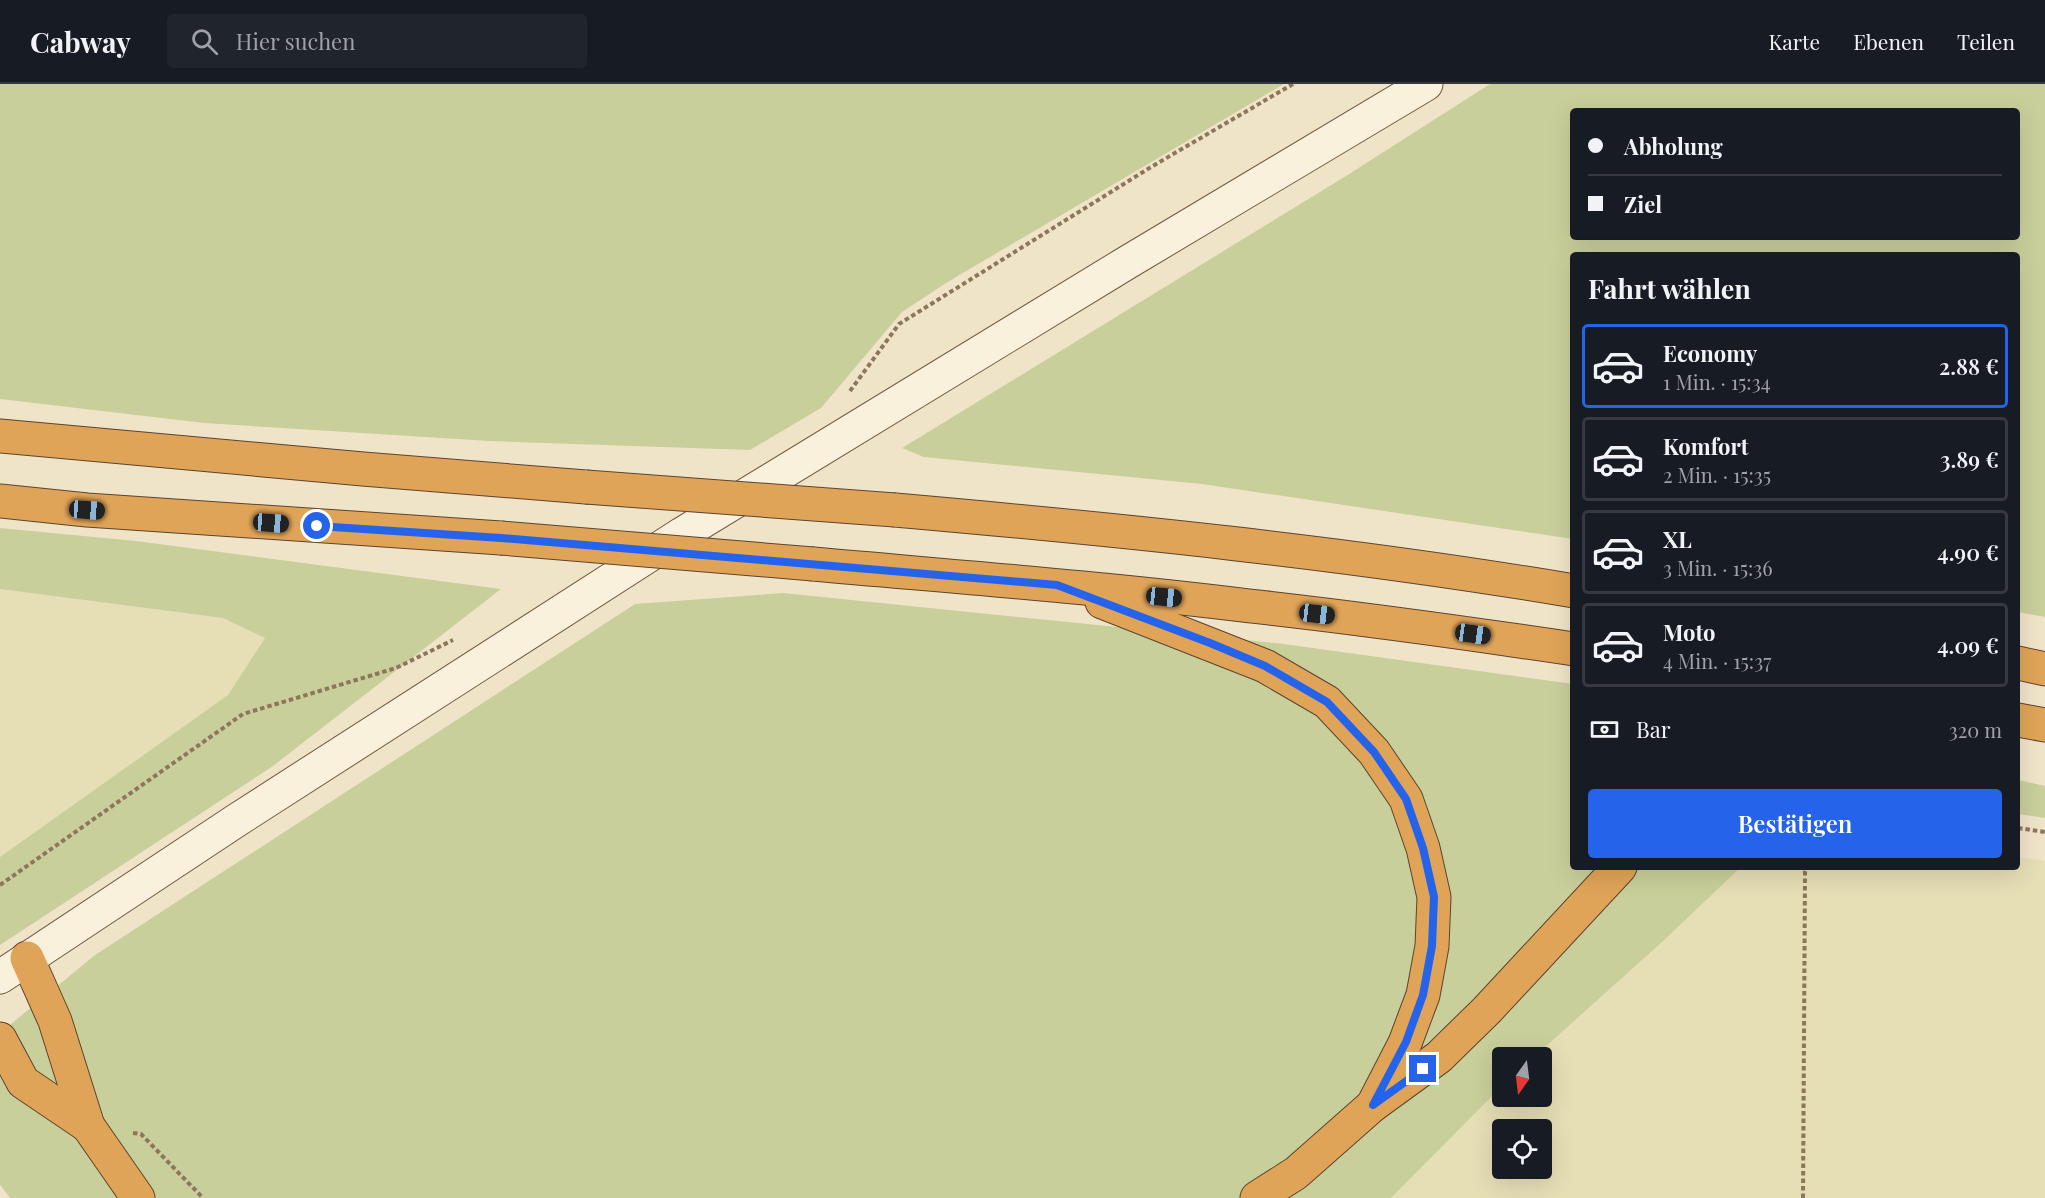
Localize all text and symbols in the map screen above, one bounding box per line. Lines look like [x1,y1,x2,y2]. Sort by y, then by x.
search box [167,14,587,68]
text: Cabway [30,23,131,60]
icon: search [188,25,221,58]
text: Hier suchen [236,26,355,56]
text: Karte [1769,27,1820,55]
text: Ebenen [1853,27,1924,55]
text: Teilen [1957,27,2015,55]
text: Abholung [1624,131,1723,161]
text: Ziel [1624,189,1662,219]
text: Fahrt wählen [1588,270,1751,306]
text: Economy [1663,338,1757,368]
icon: car [1591,339,1645,393]
text: 2.88 € [1939,351,1999,381]
text: 1 Min. · 15:34 [1663,368,1771,395]
text: Komfort [1663,431,1748,461]
icon: car [1591,432,1645,486]
text: 3.89 € [1940,444,1999,474]
text: 2 Min. · 15:35 [1663,461,1771,488]
car [68,500,106,520]
route start [303,512,330,539]
car [252,513,290,533]
text: XL [1663,524,1692,554]
icon: car [1591,525,1645,579]
text: 4.90 € [1937,537,1999,567]
text: 3 Min. · 15:36 [1663,554,1773,581]
car [1145,586,1183,608]
car [1298,603,1336,625]
text: Moto [1663,617,1716,647]
icon: car [1591,618,1645,672]
car [1454,623,1492,645]
text: 4.09 € [1937,630,1999,660]
text: 4 Min. · 15:37 [1663,647,1771,674]
icon: cash [1588,713,1621,746]
text: Bar [1636,714,1670,744]
text: 320 m [1949,716,2002,743]
button: Bestätigen [1588,789,2002,858]
north arrow [1492,1047,1552,1107]
map controls [1492,1047,1552,1179]
route end [1409,1055,1436,1082]
button: locate [1492,1119,1552,1179]

